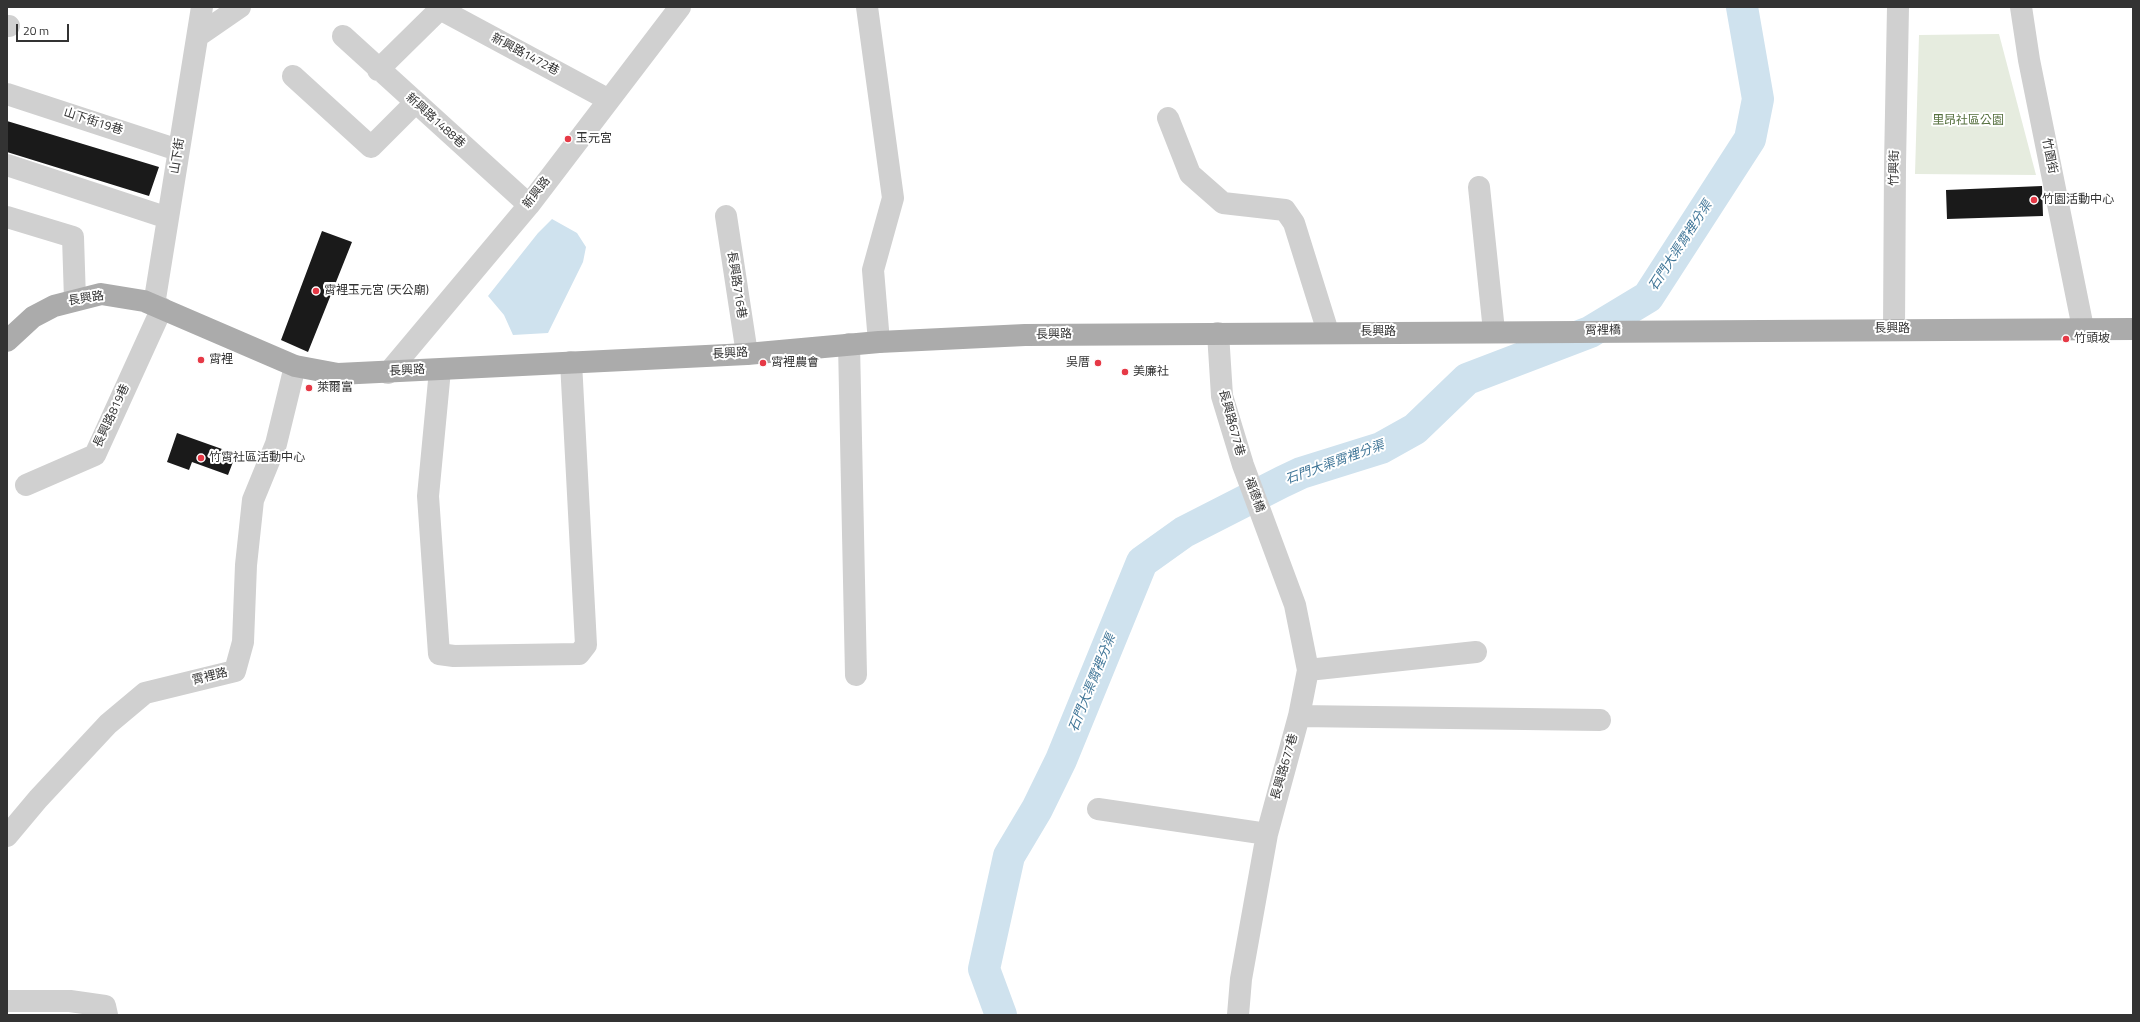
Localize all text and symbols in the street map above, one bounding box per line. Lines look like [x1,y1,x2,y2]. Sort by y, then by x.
scale bar [18,16,71,42]
text: 20 m [23,21,49,40]
street label: 新興路1472巷 [489,31,561,79]
street label: 新興路1488巷 [402,91,468,151]
street label: 山下街19巷 [62,106,124,138]
park label: 里昂社區公園 [1932,114,2004,128]
place label: 玉元宮 [576,132,612,146]
marker: 玉元宮 [563,134,573,144]
street label: 山下街 [168,137,188,175]
street label: 竹園街 [2038,137,2060,175]
street label: 竹興街 [1887,150,1903,186]
street label: 新興路 [520,174,554,212]
place label: 竹園活動中心 [2042,193,2114,207]
marker: 竹園活動中心 [2029,195,2039,205]
water label: 石門大渠霄裡分渠 [1646,198,1716,294]
street label: 長興路716巷 [724,250,748,320]
place label: 霄裡玉元宮 (天公廟) [324,284,429,298]
marker: 霄裡玉元宮 (天公廟) [311,286,321,296]
street label: 長興路 [67,289,105,309]
street label: 長興路 [1874,322,1910,336]
street label: 霄裡橋 [1585,323,1621,339]
street label: 長興路 [1360,325,1396,339]
street label: 長興路 [1036,327,1072,343]
place label: 竹頭坡 [2074,332,2110,346]
marker: 竹頭坡 [2061,334,2071,344]
street label: 長興路 [712,346,748,362]
place label: 霄裡 [209,353,233,367]
marker: 霄裡 [196,355,206,365]
place label: 霄裡農會 [771,356,819,370]
place label: 吳厝 [1066,356,1090,370]
marker: 霄裡農會 [758,358,768,368]
marker: 吳厝 [1093,358,1103,368]
street label: 長興路 [389,363,425,379]
place label: 美廉社 [1133,365,1169,379]
marker: 美廉社 [1120,367,1130,377]
place label: 萊爾富 [317,381,353,395]
street label: 長興路819巷 [91,382,133,450]
marker: 萊爾富 [304,383,314,393]
street label: 長興路677巷 [1215,388,1247,458]
water label: 石門大渠霄裡分渠 [1283,438,1387,488]
place label: 竹霄社區活動中心 [209,451,305,465]
marker: 竹霄社區活動中心 [196,453,206,463]
street label: 福德橋 [1241,476,1267,514]
water label: 石門大渠霄裡分渠 [1066,632,1120,734]
street label: 霄裡路 [191,666,229,688]
street label: 長興路677巷 [1269,732,1301,802]

